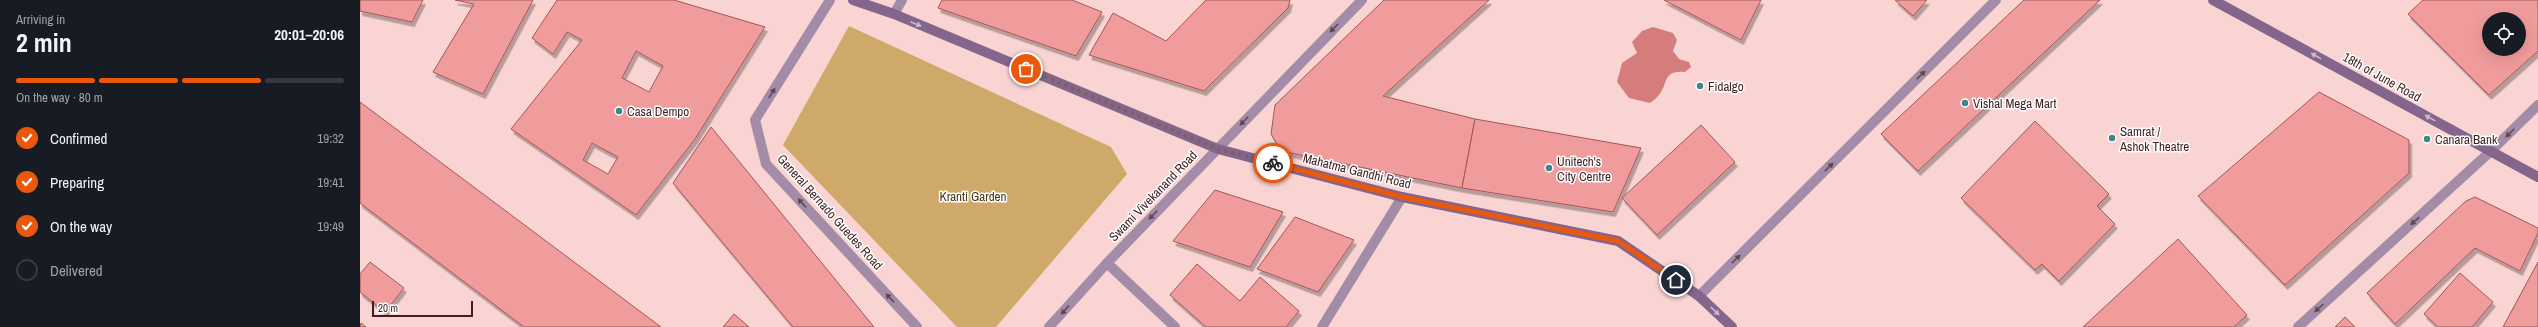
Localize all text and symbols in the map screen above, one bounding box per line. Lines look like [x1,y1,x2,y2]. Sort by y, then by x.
text: Arriving in [16,11,65,28]
map controls [2482,12,2526,56]
button: locate [2482,12,2526,56]
one-way arrow [911,21,923,27]
one-way arrow [1330,23,1339,33]
text: 20:01–20:06 [274,24,344,45]
text: 2 min [16,25,72,60]
street label: 18th of June Road [2340,48,2424,106]
pin [1009,52,1043,86]
one-way arrow [2310,53,2322,60]
icon: bag [1015,58,1037,80]
one-way arrow [1916,70,1926,80]
place label: Fidalgo [1708,78,1744,95]
marker: Fidalgo [1695,81,1705,91]
one-way arrow [768,88,776,98]
text: On the way · 80 m [16,89,103,106]
place label: Vishal Mega Mart [1973,95,2056,112]
marker: Vishal Mega Mart [1960,98,1970,108]
place label: Casa Dempo [627,103,689,120]
marker: Casa Dempo [614,106,624,116]
one-way arrow [2424,115,2436,122]
one-way arrow [1239,116,1249,126]
place label: Samrat / Ashok Theatre [2119,123,2189,155]
icon: check [16,127,38,149]
text: Confirmed [50,128,107,149]
one-way arrow [2505,128,2515,138]
text: 19:32 [317,130,344,147]
place label: Canara Bank [2435,131,2498,148]
marker: Samrat / Ashok Theatre [2107,133,2117,143]
marker: Canara Bank [2422,134,2432,144]
courier [1253,143,1293,183]
street label: Swami Vivekanand Road [1105,147,1201,245]
street label: Mahatma Gandhi Road [1301,149,1413,193]
street label: General Bernado Guedes Road [774,151,887,273]
icon: bike [1262,152,1284,174]
place label: Unitech's City Centre [1557,153,1611,185]
one-way arrow [1824,162,1834,172]
marker: Unitech's City Centre [1544,163,1554,173]
icon: check [16,171,38,193]
text: Preparing [50,172,104,193]
text: 19:41 [317,174,344,191]
park label: Kranti Garden [940,188,1007,205]
one-way arrow [798,197,807,208]
one-way arrow [1148,210,1158,220]
icon: check [16,215,38,237]
text: On the way [50,216,112,237]
one-way arrow [2410,216,2420,226]
text: 19:49 [317,218,344,235]
one-way arrow [1732,254,1741,264]
text: Delivered [50,260,103,281]
pin [1659,263,1693,297]
icon: home [1665,269,1687,291]
one-way arrow [885,293,895,303]
scale bar [372,299,473,318]
text: 20 m [378,301,398,315]
one-way arrow [1060,304,1069,315]
one-way arrow [2313,304,2324,313]
one-way arrow [1710,307,1721,316]

